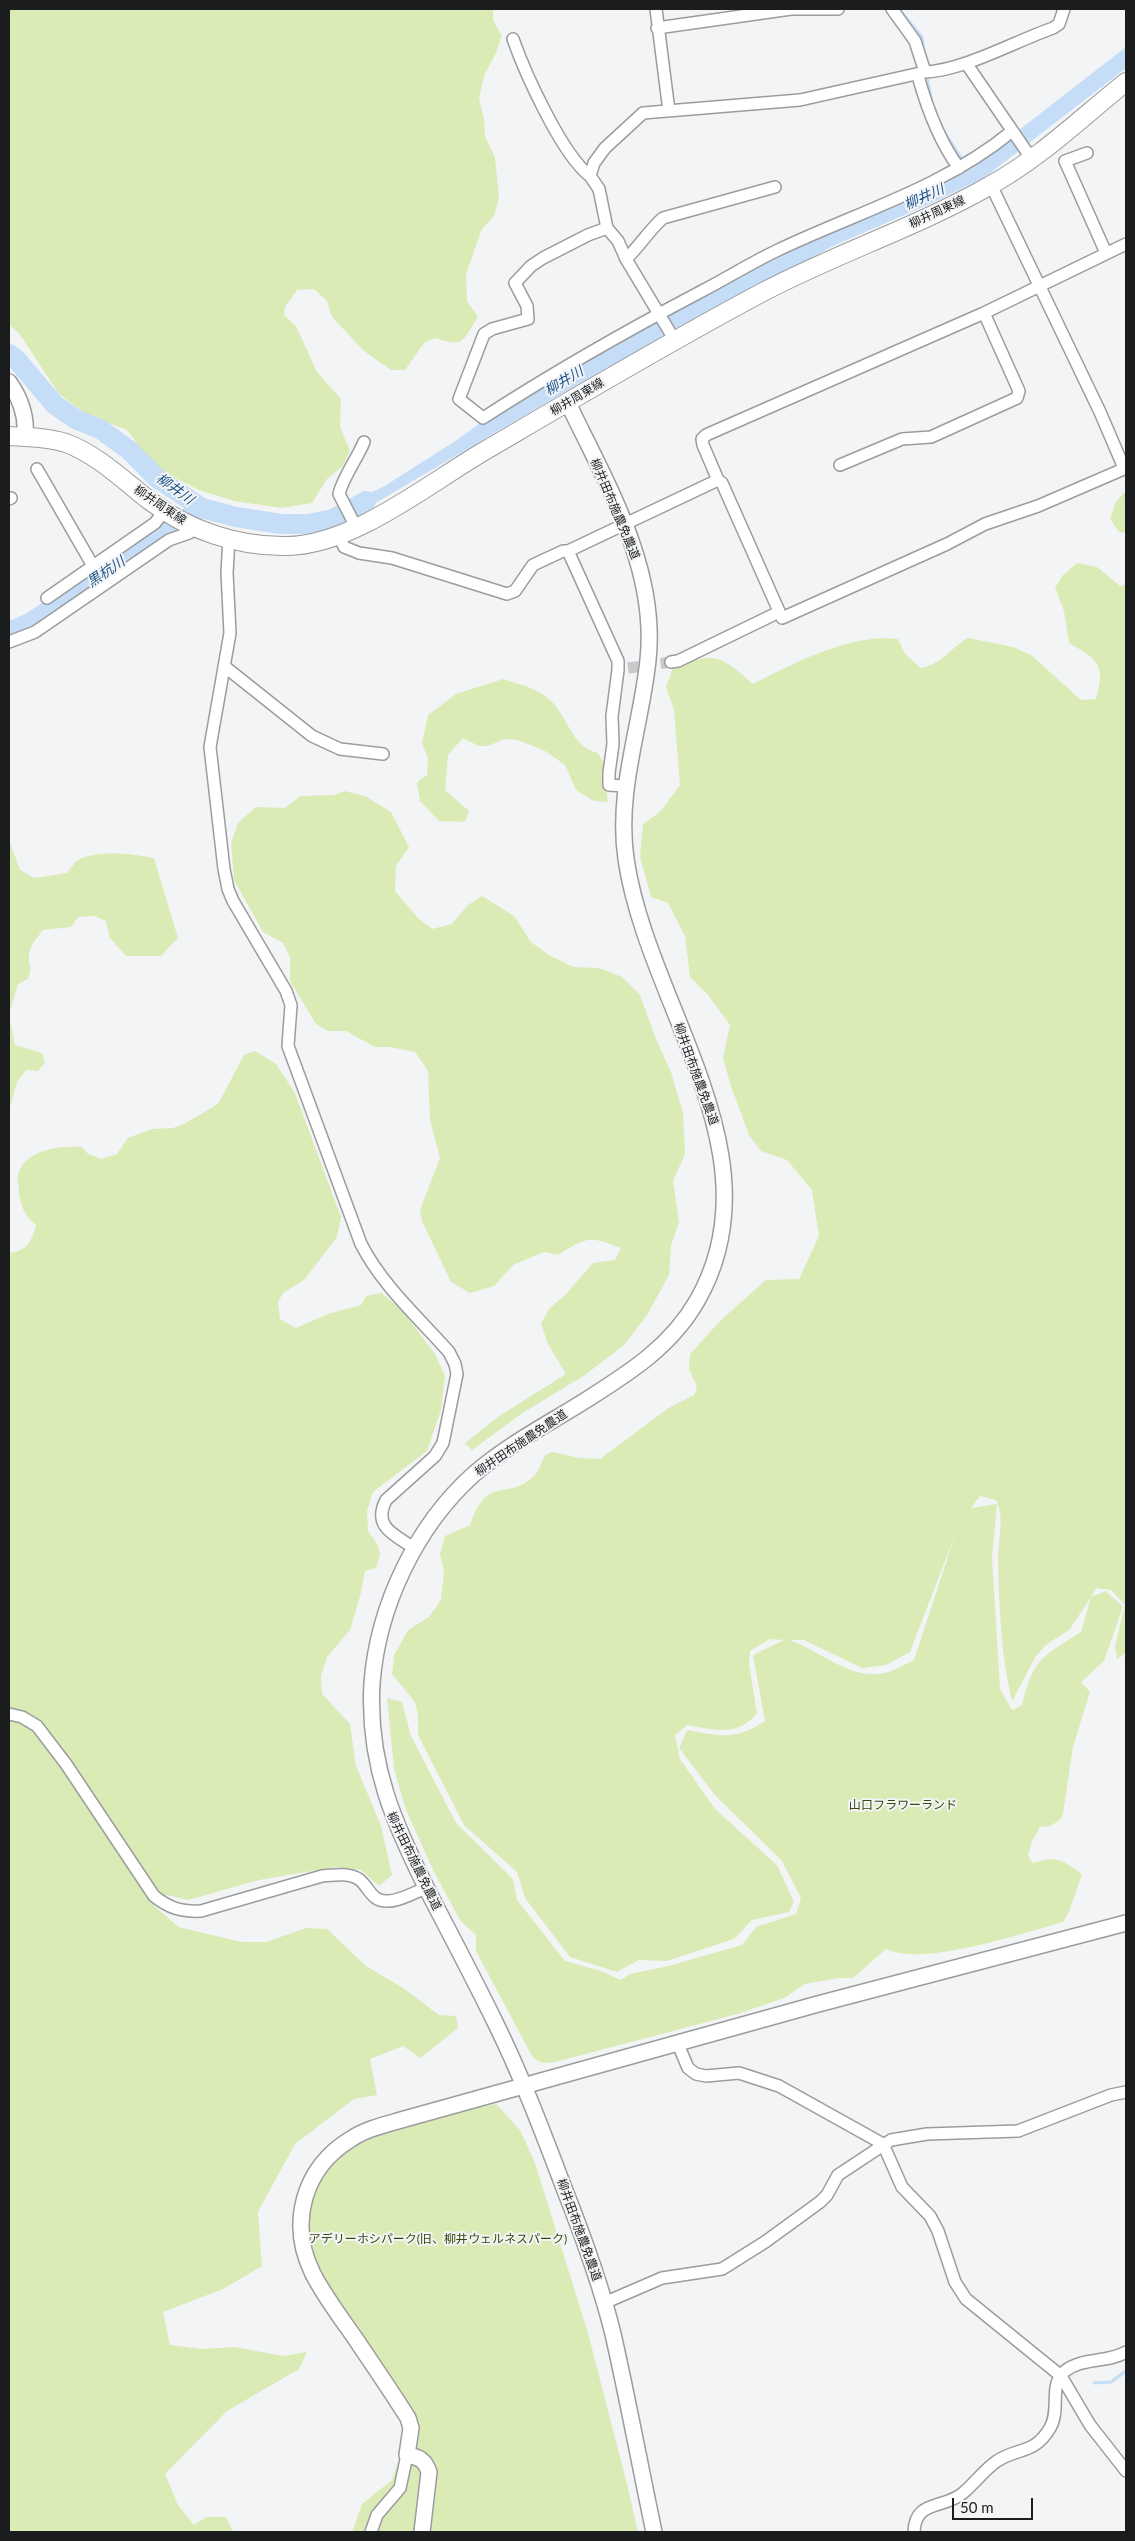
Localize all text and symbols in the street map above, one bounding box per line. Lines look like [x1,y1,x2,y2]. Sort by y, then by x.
water label: 柳井川 [901,181,947,213]
street label: 柳井周東線 [907,193,967,231]
water label: 柳井川 [542,363,586,399]
street label: 柳井周東線 [548,375,606,419]
street label: 柳井田布施農免農道 [587,456,643,562]
water label: 柳井川 [153,470,197,508]
street label: 柳井周東線 [131,482,189,528]
water label: 黒杭川 [84,553,128,591]
street label: 柳井田布施農免農道 [671,1021,721,1127]
street label: 柳井田布施農免農道 [472,1407,570,1479]
park label: 山口フラワーランド [849,1798,957,1812]
street label: 柳井田布施農免農道 [384,1809,444,1913]
street label: 柳井田布施農免農道 [554,2177,604,2283]
park label: アデリーホシパーク(旧、柳井ウェルネスパーク) [309,2232,567,2246]
scale bar [955,2488,1036,2520]
text: 50 m [960,2498,994,2516]

